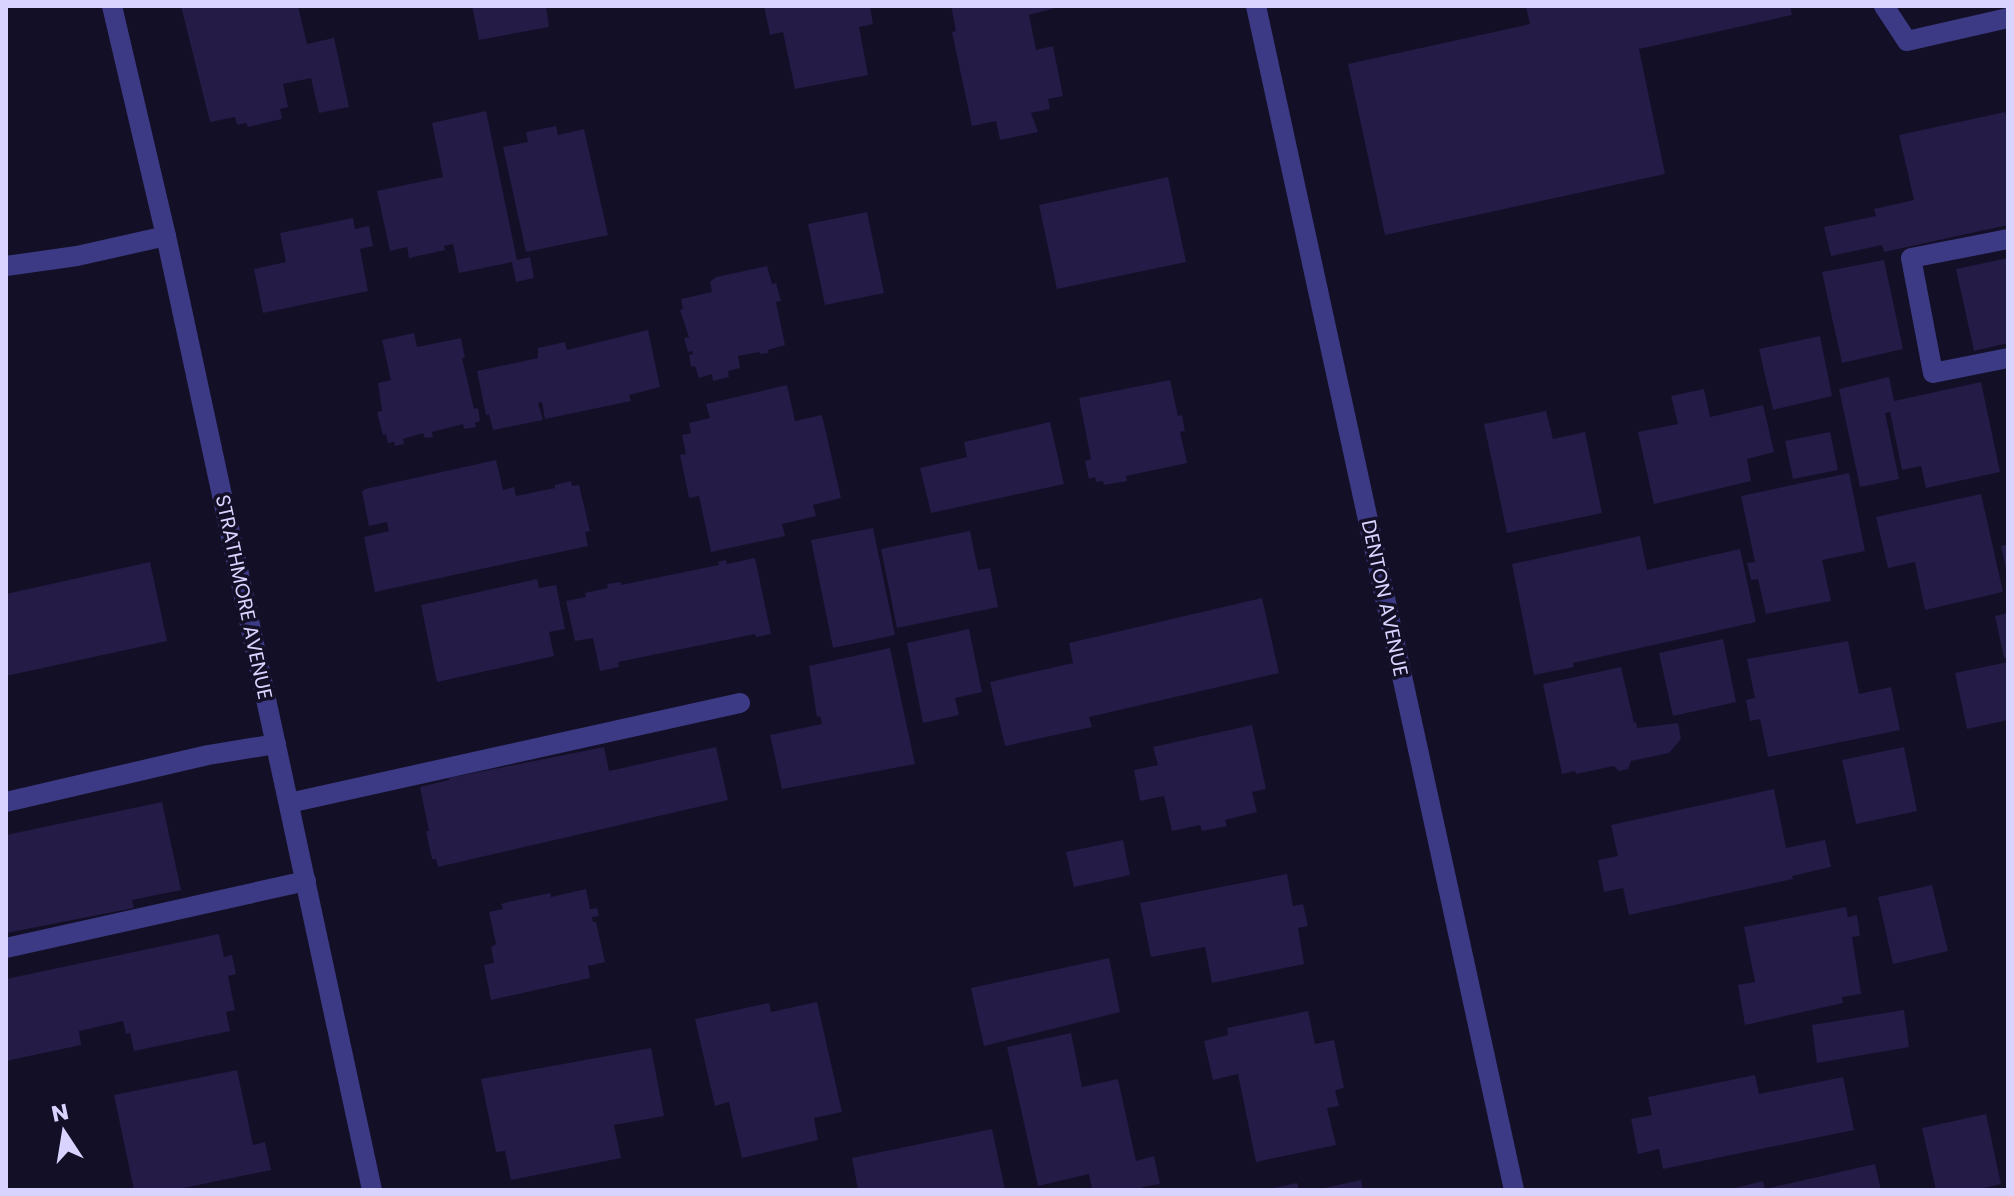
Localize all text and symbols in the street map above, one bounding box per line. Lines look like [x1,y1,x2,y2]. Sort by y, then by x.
street label: STRATHMORE AVENUE [209,492,279,702]
street label: DENTON AVENUE [1355,517,1415,679]
north arrow [24,1092,104,1172]
text: N [49,1096,71,1130]

